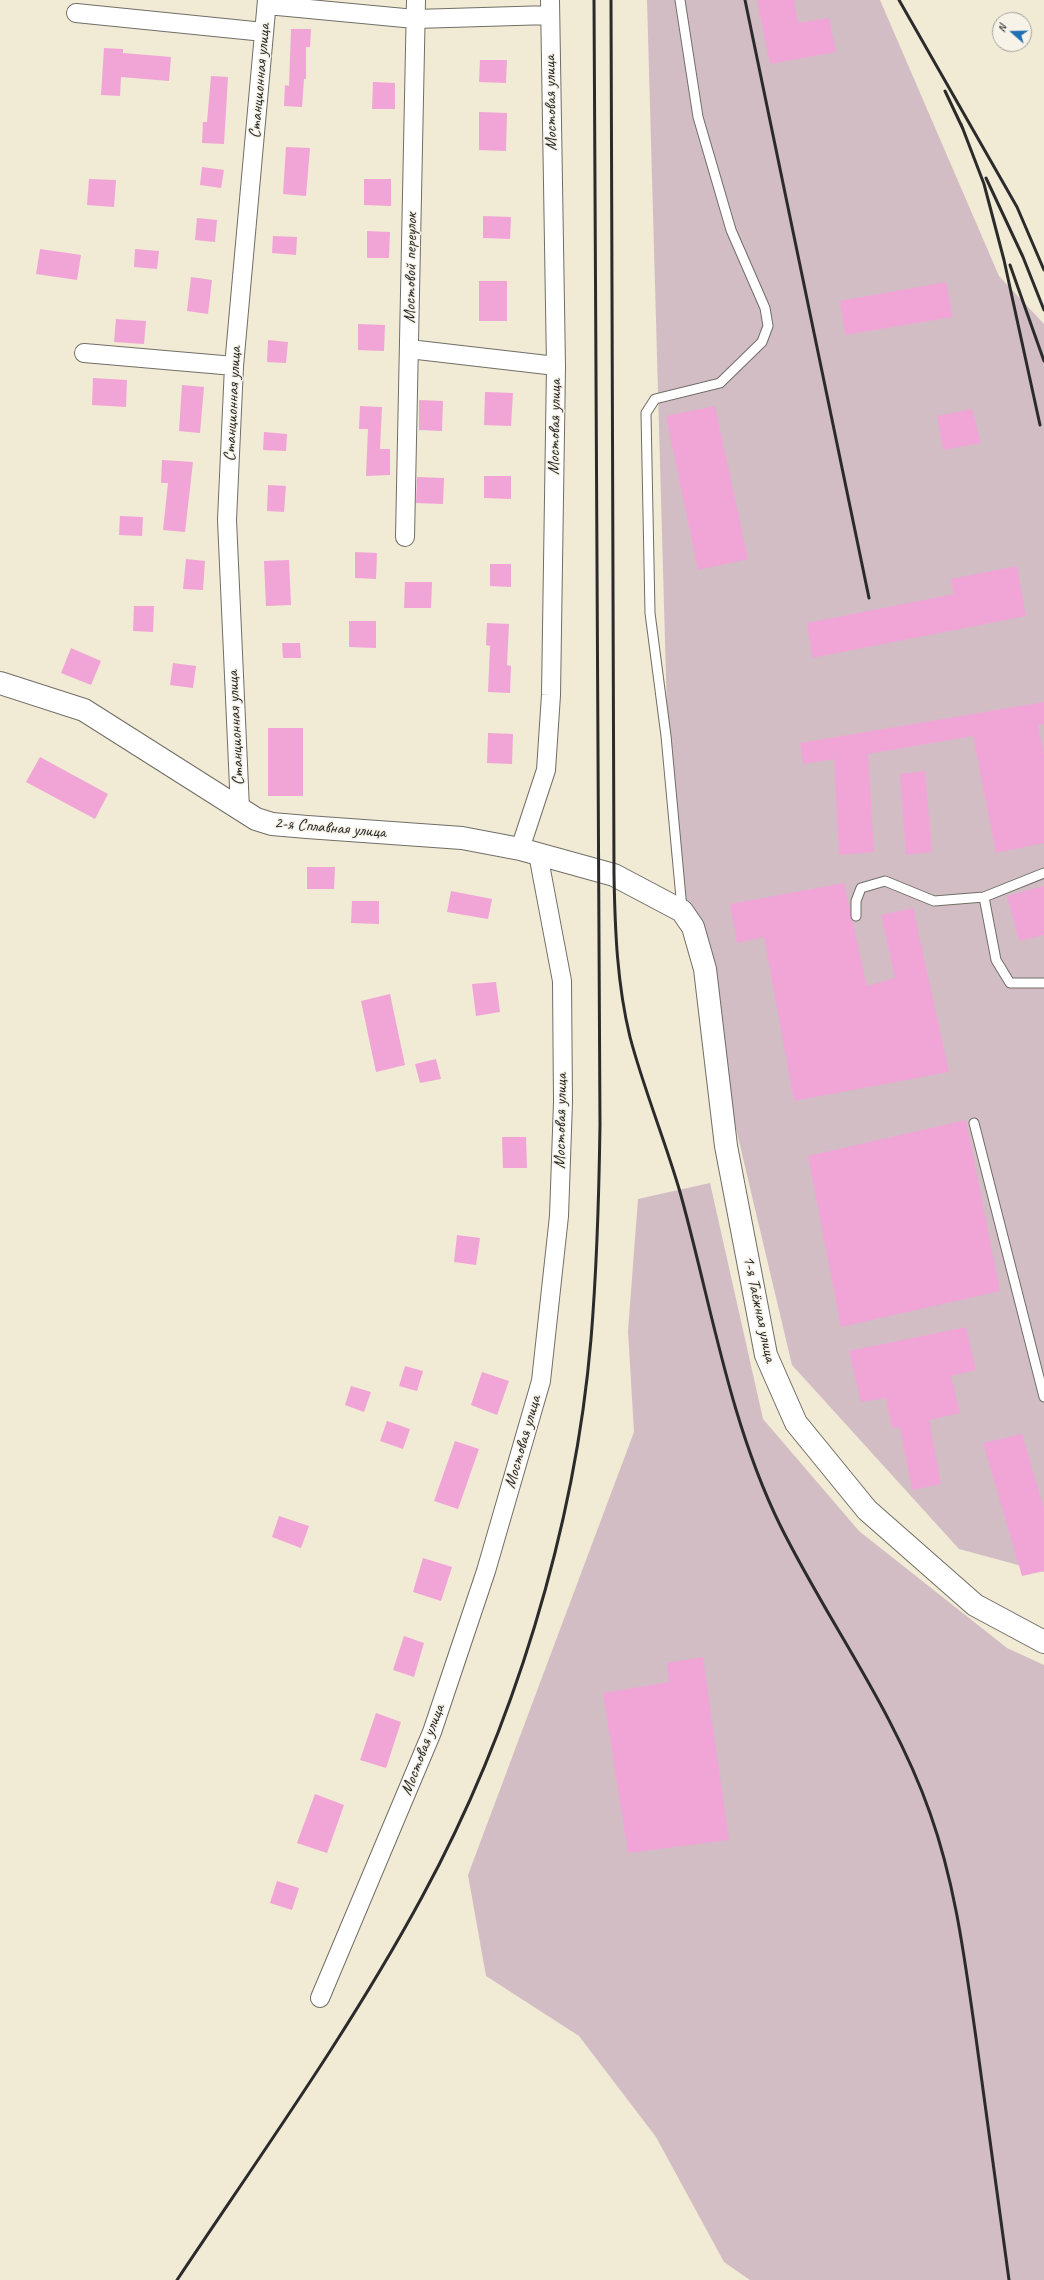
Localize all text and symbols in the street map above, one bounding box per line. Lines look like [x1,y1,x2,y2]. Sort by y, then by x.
north arrow [992,12,1032,52]
street label: Станционная улица [245,23,275,139]
text: N [994,23,1009,34]
street label: Мостовая улица [540,55,562,151]
street label: Мостовой переулок [400,213,422,323]
street label: Станционная улица [220,346,246,462]
street label: Мостовая улица [544,379,566,475]
street label: Станционная улица [223,670,249,786]
street label: 2-я Сплавная улица [273,813,387,843]
street label: Мостовая улица [550,1073,572,1169]
street label: 1-я Таёжная улица [738,1254,780,1364]
street label: Мостовая улица [500,1393,546,1491]
street label: Мостовая улица [396,1702,450,1798]

